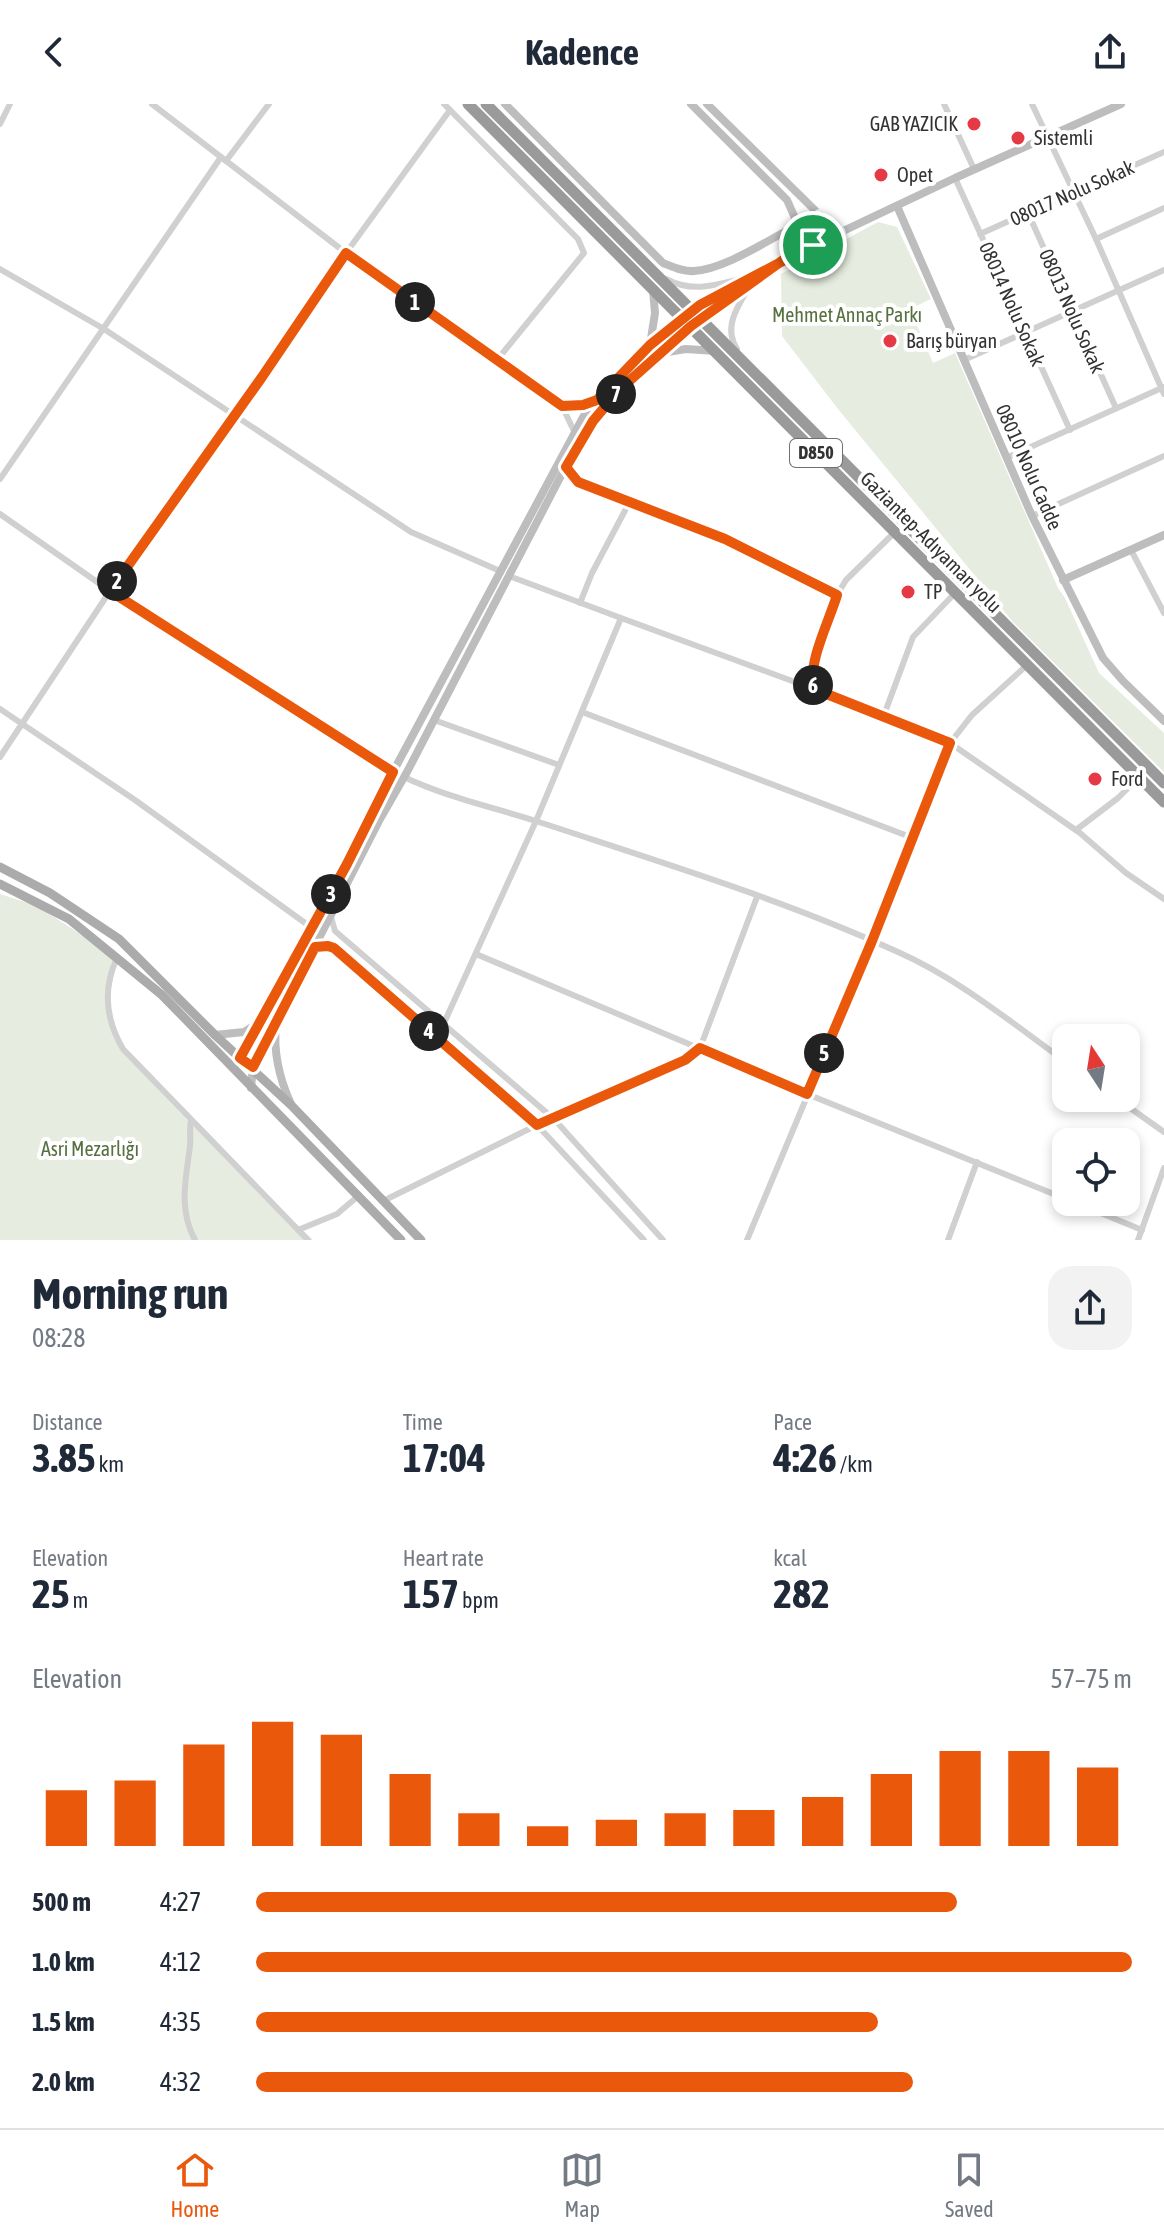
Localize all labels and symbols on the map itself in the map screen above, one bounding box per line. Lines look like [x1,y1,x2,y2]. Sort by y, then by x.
place label: GAB YAZICIK [870,112,958,135]
marker: GAB YAZICIK [965,115,983,133]
place label: Sistemli [1034,126,1093,149]
marker: Sistemli [1009,129,1027,147]
street label: 08017 Nolu Sokak [1006,155,1138,230]
place label: Opet [897,163,933,186]
marker: Opet [872,166,890,184]
pin [779,211,847,279]
street label: 08014 Nolu Sokak [975,238,1050,370]
street label: 08013 Nolu Sokak [1035,245,1110,377]
pin: 1 [395,282,435,322]
park label: Mehmet Annaç Parkı [772,303,922,326]
place label: Barış büryan [906,329,997,352]
marker: Barış büryan [881,332,899,350]
pin: 7 [596,374,636,414]
street label: 08010 Nolu Cadde [991,400,1067,533]
road number: D850 [790,439,842,467]
street label: Gaziantep-Adıyaman yolu [856,466,1007,617]
pin: 2 [97,561,137,601]
place label: TP [924,580,943,603]
marker: TP [899,583,917,601]
pin: 6 [793,665,833,705]
place label: Ford [1111,767,1143,790]
marker: Ford [1086,770,1104,788]
pin: 3 [311,874,351,914]
pin: 4 [409,1011,449,1051]
north arrow [1052,1024,1140,1112]
pin: 5 [804,1033,844,1073]
park label: Asri Mezarlığı [41,1137,139,1160]

